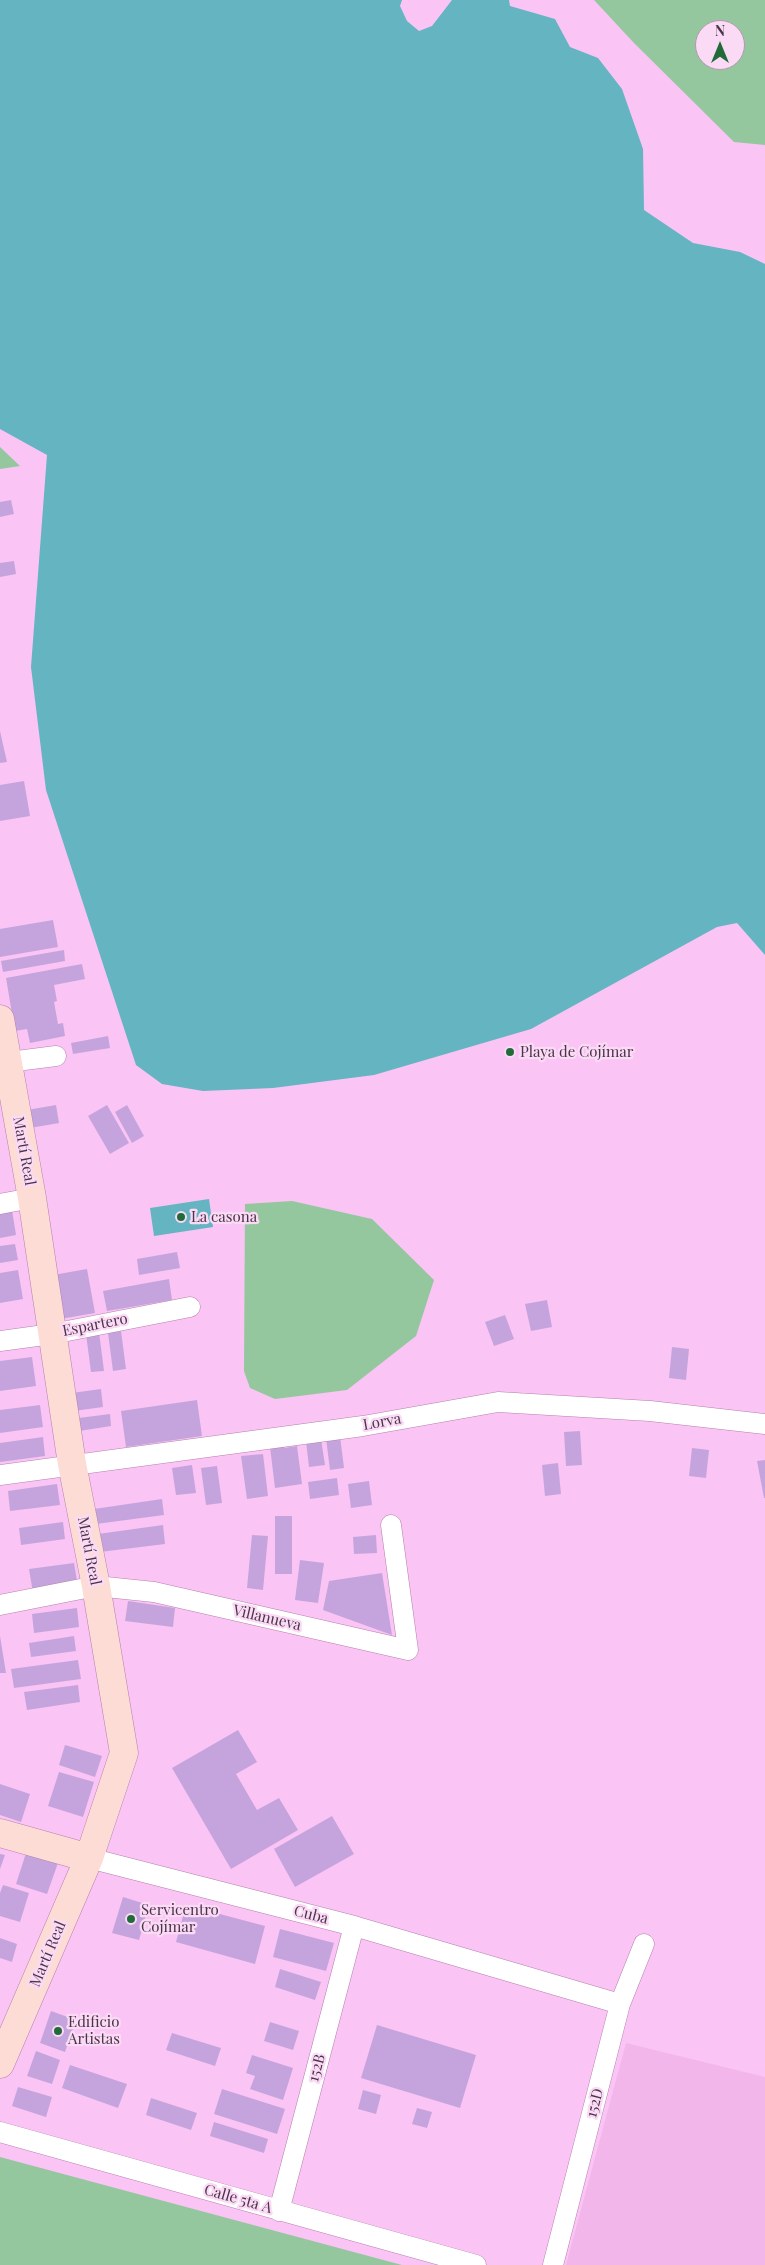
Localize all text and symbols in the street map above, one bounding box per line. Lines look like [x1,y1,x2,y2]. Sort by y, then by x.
north arrow [695,20,745,70]
text: N [715,21,725,40]
place label: Playa de Cojímar [520,1043,633,1061]
marker: Playa de Cojímar [504,1046,516,1058]
street label: Martí Real [9,1115,39,1187]
place label: La casona [191,1208,257,1226]
marker: La casona [175,1211,187,1223]
street label: Espartero [61,1310,129,1340]
street label: Lorva [362,1410,402,1434]
street label: Martí Real [74,1515,104,1587]
street label: Villanueva [231,1601,303,1635]
place label: Servicentro Cojímar [141,1901,219,1936]
street label: Cuba [292,1902,330,1928]
marker: Servicentro Cojímar [125,1913,137,1925]
street label: Martí Real [26,1918,70,1990]
place label: Edificio Artistas [68,2013,120,2048]
marker: Edificio Artistas [52,2025,64,2037]
street label: 152B [305,2052,329,2084]
street label: 152D [582,2086,608,2120]
street label: Calle 5ta A [202,2181,274,2217]

